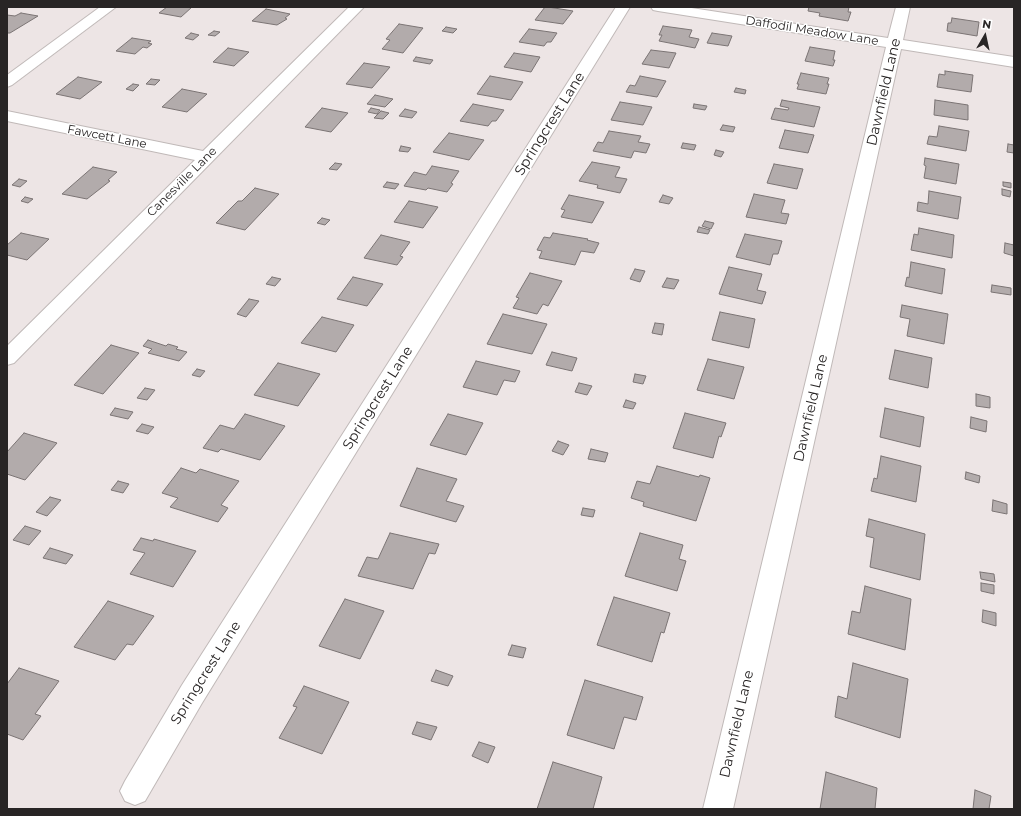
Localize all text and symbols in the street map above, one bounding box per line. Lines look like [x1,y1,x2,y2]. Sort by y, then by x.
street label: Daffodil Meadow Lane [744,13,880,49]
north arrow [965,16,1005,56]
text: N [981,17,992,32]
street label: Dawnfield Lane [863,37,905,147]
street label: Springcrest Lane [511,69,589,179]
street label: Fawcett Lane [66,122,148,152]
street label: Canesville Lane [144,144,220,220]
street label: Springcrest Lane [339,343,417,453]
street label: Dawnfield Lane [790,353,832,463]
street label: Springcrest Lane [167,618,245,728]
street label: Dawnfield Lane [716,669,758,779]

